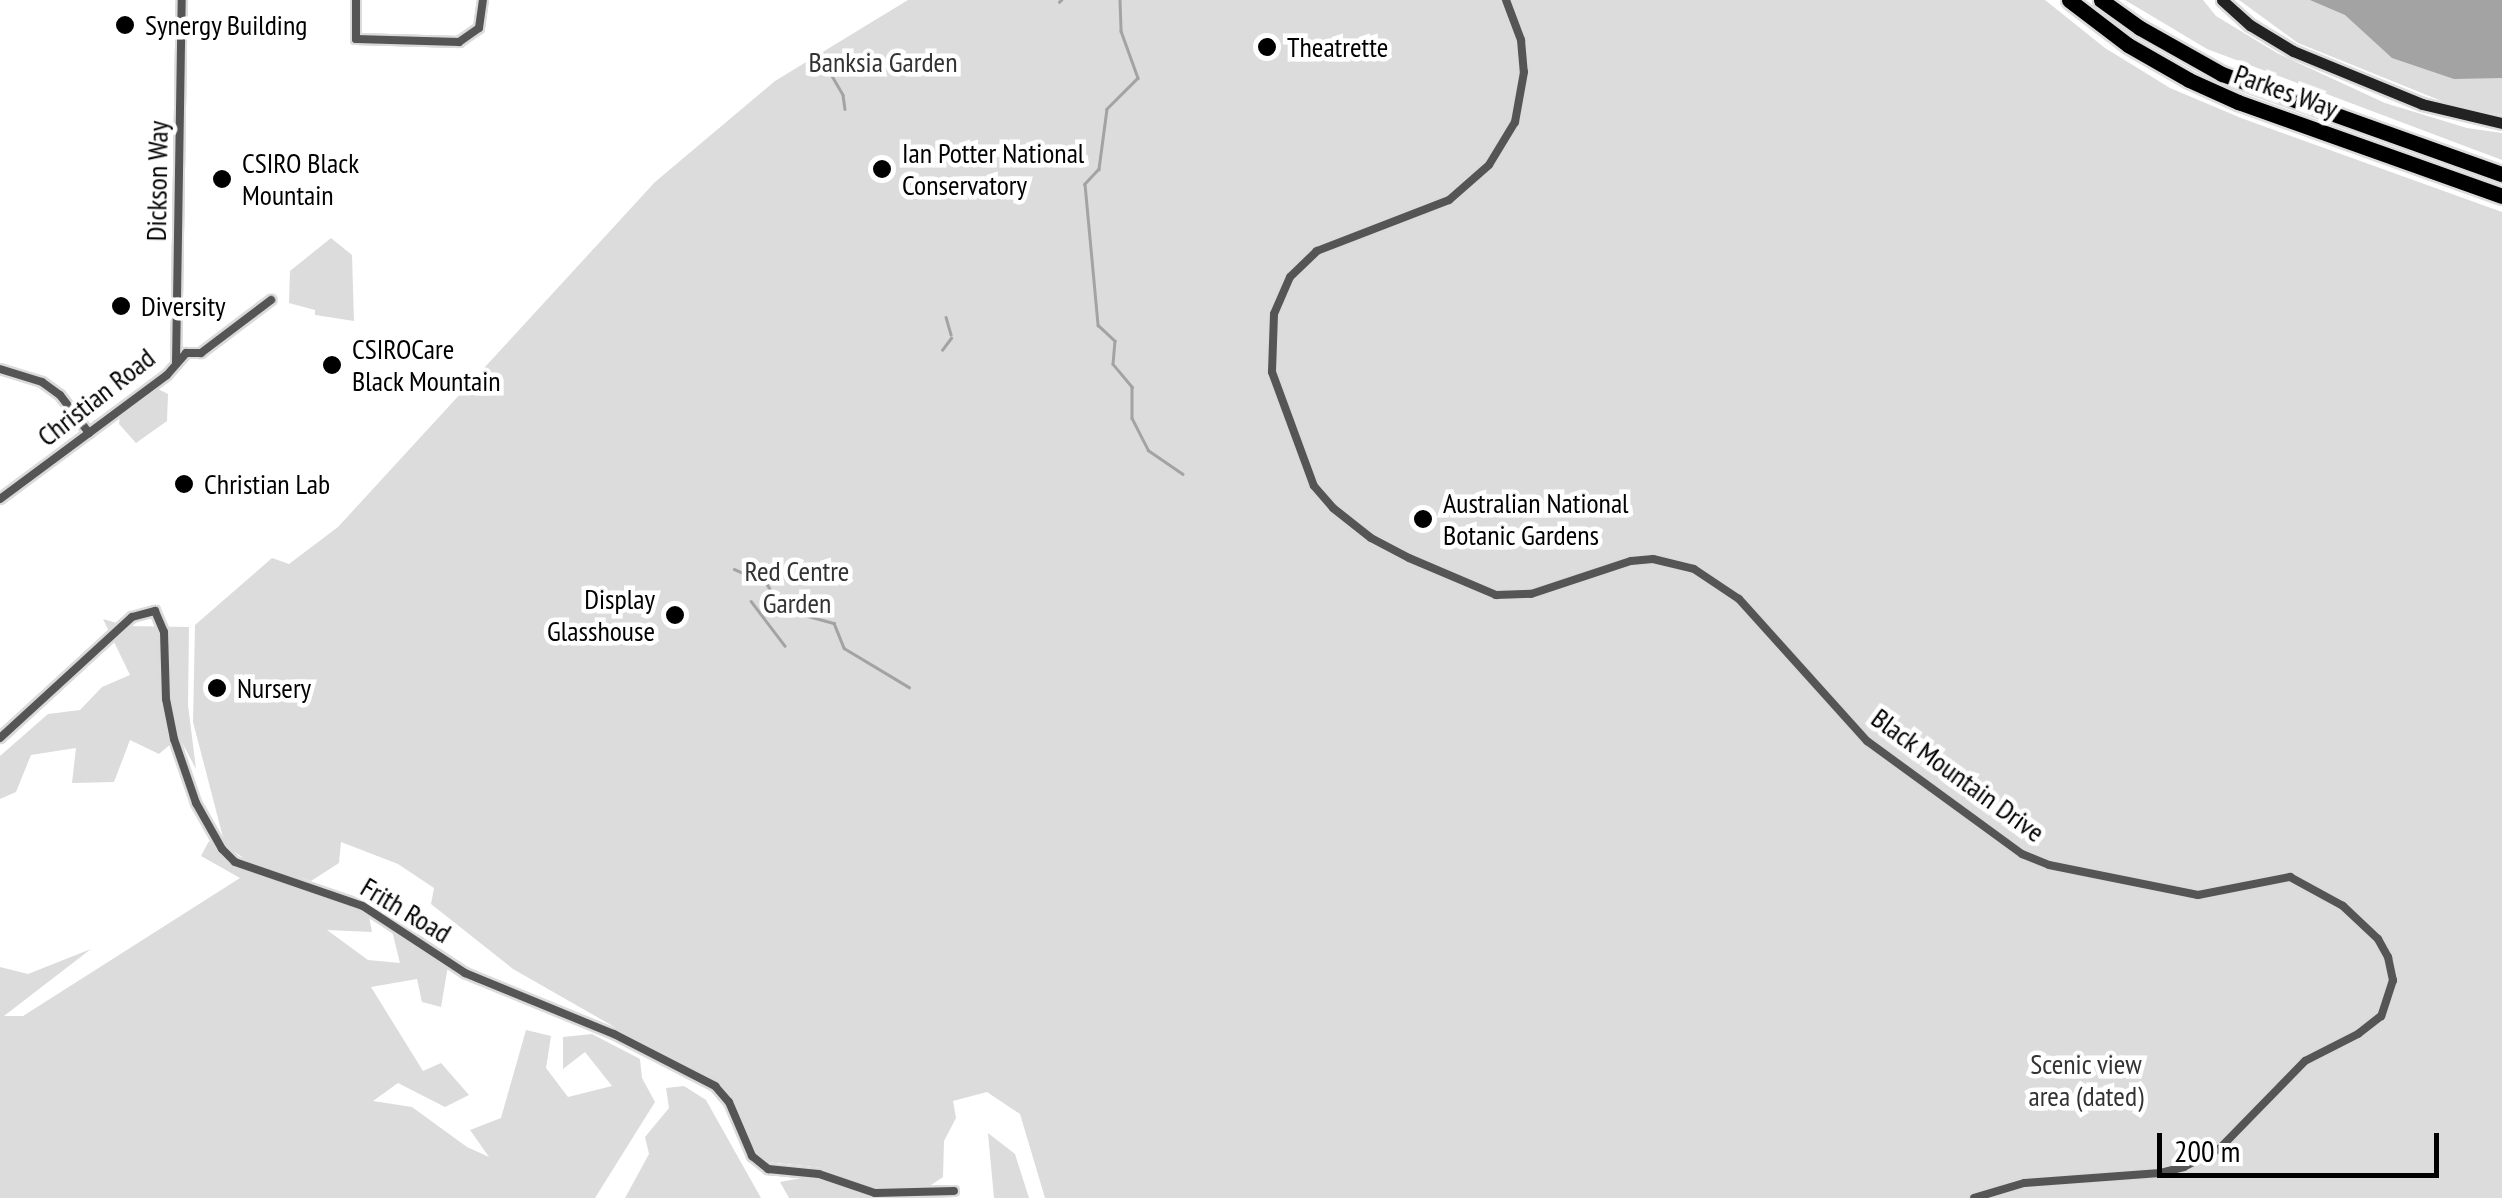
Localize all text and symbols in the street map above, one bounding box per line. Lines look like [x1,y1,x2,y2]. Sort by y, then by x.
place label: Synergy Building [145,8,308,42]
marker: Synergy Building [114,14,136,36]
place label: Theatrette [1287,30,1388,64]
marker: Theatrette [1256,36,1278,58]
park label: Banksia Garden [809,45,957,79]
street label: Parkes Way [2230,57,2342,125]
street label: Dickson Way [139,120,175,242]
place label: Ian Potter National Conservatory [902,136,1084,202]
place label: CSIRO Black Mountain [242,146,359,212]
marker: Ian Potter National Conservatory [871,158,893,180]
marker: CSIRO Black Mountain [211,168,233,190]
place label: Diversity [141,289,225,323]
marker: Diversity [110,295,132,317]
place label: CSIROCare Black Mountain [352,332,501,398]
street label: Christian Road [31,341,161,453]
marker: CSIROCare Black Mountain [321,354,343,376]
place label: Christian Lab [204,467,330,501]
marker: Christian Lab [173,473,195,495]
place label: Australian National Botanic Gardens [1443,486,1629,552]
marker: Australian National Botanic Gardens [1412,508,1434,530]
park label: Red Centre Garden [745,554,849,620]
place label: Display Glasshouse [547,582,655,648]
marker: Display Glasshouse [664,604,686,626]
place label: Nursery [237,671,311,705]
marker: Nursery [206,677,228,699]
street label: Black Mountain Drive [1865,701,2051,849]
street label: Frith Road [355,870,457,950]
park label: Scenic view area (dated) [2028,1047,2144,1113]
scale bar [2162,1113,2444,1175]
text: 200 m [2174,1131,2240,1170]

